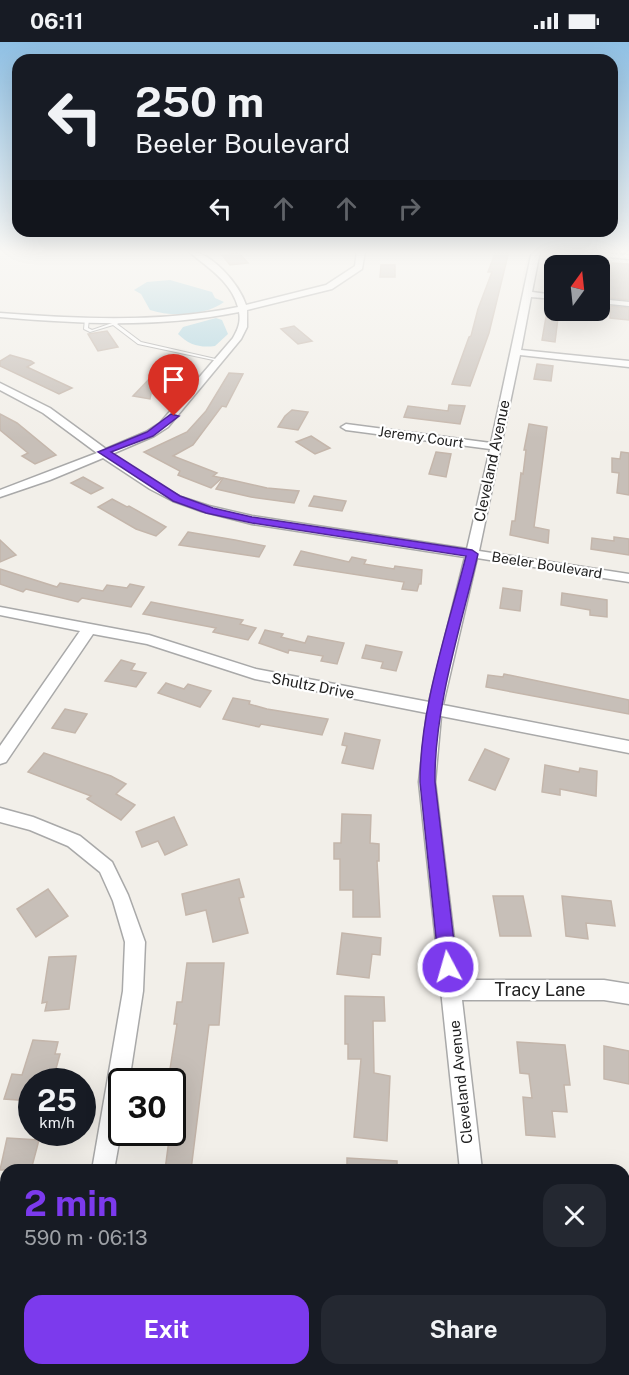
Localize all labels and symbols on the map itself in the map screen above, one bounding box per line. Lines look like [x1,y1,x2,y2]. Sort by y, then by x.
north arrow [544,255,610,321]
pin [148,354,199,416]
street label: Cleveland Avenue [470,398,513,523]
street label: Jeremy Court [377,423,465,451]
street label: Beeler Boulevard [491,548,603,582]
street label: Shultz Drive [270,669,356,702]
position arrow [416,935,480,999]
street label: Tracy Lane [495,979,586,1000]
street label: Cleveland Avenue [446,1019,475,1145]
speed limit sign: 30 [108,1068,186,1146]

